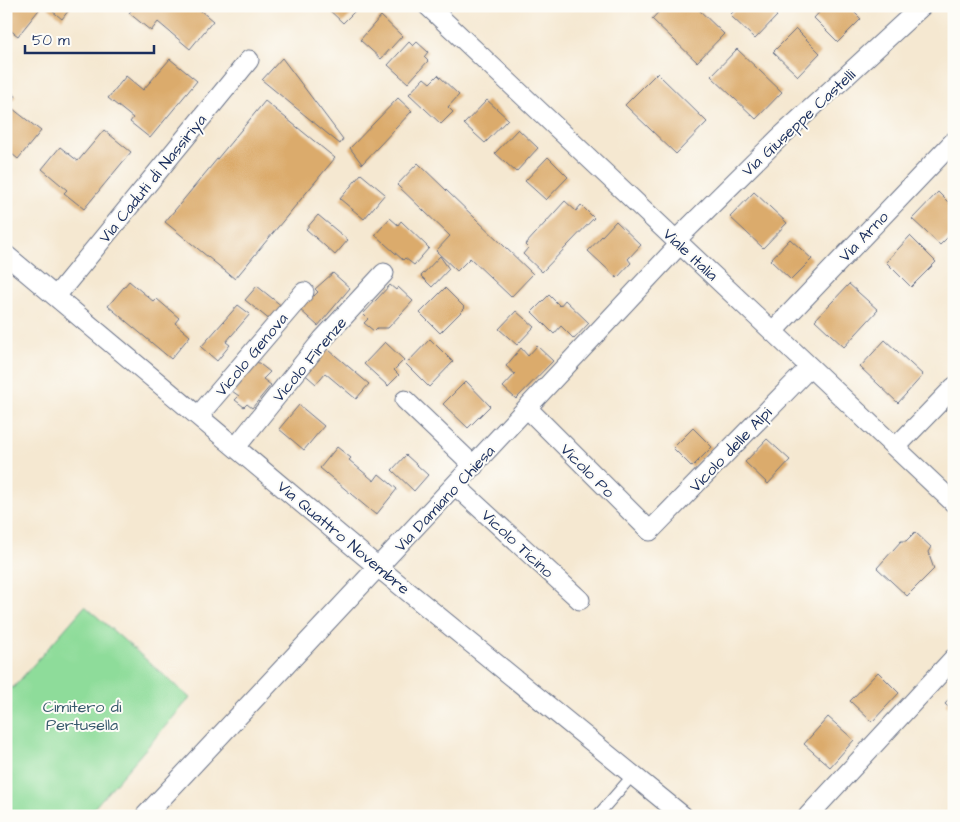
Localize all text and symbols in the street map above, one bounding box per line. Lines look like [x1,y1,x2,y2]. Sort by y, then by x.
scale bar [25,22,154,54]
text: 50 m [32,30,70,51]
street label: Via Giuseppe Castelli [737,64,861,181]
street label: Via Caduti di Nassiriya [94,110,212,248]
street label: Via Arno [834,206,894,267]
street label: Viale Italia [658,223,723,286]
street label: Vicolo Genova [210,308,293,401]
street label: Vicolo Firenze [268,312,352,407]
street label: Vicolo delle Alpi [684,402,777,497]
street label: Vicolo Po [555,439,619,503]
street label: Via Damiano Chiesa [389,441,500,557]
street label: Via Quattro Novembre [272,476,415,600]
street label: Vicolo Ticino [476,505,558,583]
park label: Cimitero di Pertusella [43,696,122,736]

